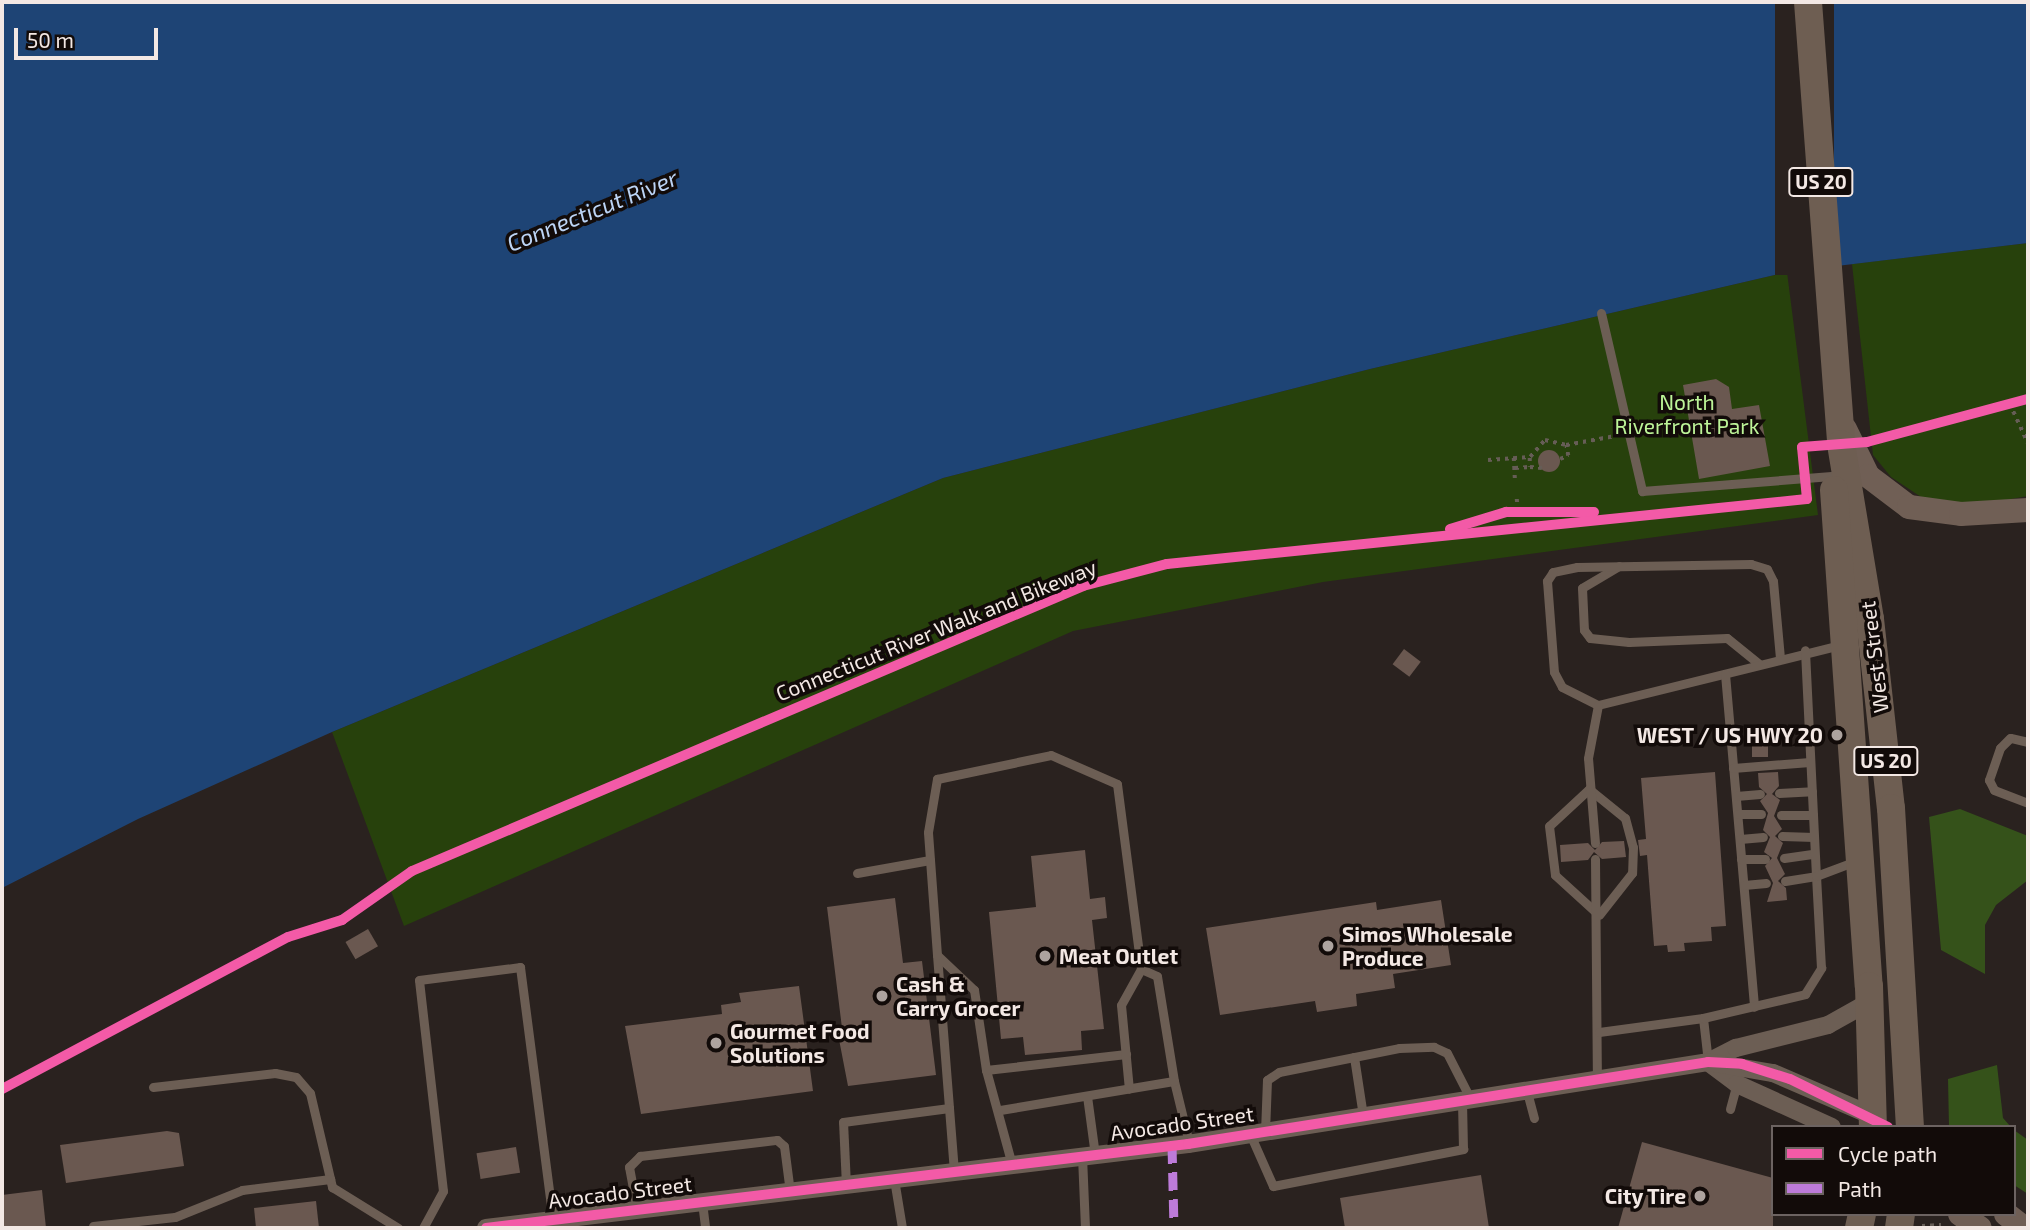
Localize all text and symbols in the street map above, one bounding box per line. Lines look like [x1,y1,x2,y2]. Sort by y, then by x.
scale bar [18,14,161,58]
text: 50 m [27,27,74,52]
water label: Connecticut River [503,163,681,257]
road number: US 20 [1788,166,1854,198]
park label: North Riverfront Park [1615,389,1759,439]
street label: Connecticut River Walk and Bikeway [772,554,1100,706]
street label: West Street [1855,600,1893,714]
place label: WEST / US HWY 20 [1636,722,1823,748]
marker: WEST / US HWY 20 [1829,727,1845,743]
road number: US 20 [1853,746,1919,776]
place label: Simos Wholesale Produce [1342,921,1513,971]
marker: Simos Wholesale Produce [1320,938,1336,954]
place label: Meat Outlet [1059,943,1178,969]
marker: Meat Outlet [1037,948,1053,964]
place label: Cash & Carry Grocer [896,971,1021,1021]
marker: Cash & Carry Grocer [874,988,890,1004]
place label: Gourmet Food Solutions [730,1018,870,1068]
marker: Gourmet Food Solutions [708,1035,724,1051]
street label: Avocado Street [1109,1100,1255,1146]
legend [1771,1125,2016,1216]
text: Cycle path [1838,1141,1937,1166]
street label: Avocado Street [547,1171,693,1213]
text: Path [1838,1176,1882,1201]
place label: City Tire [1604,1183,1686,1209]
marker: City Tire [1692,1188,1708,1204]

